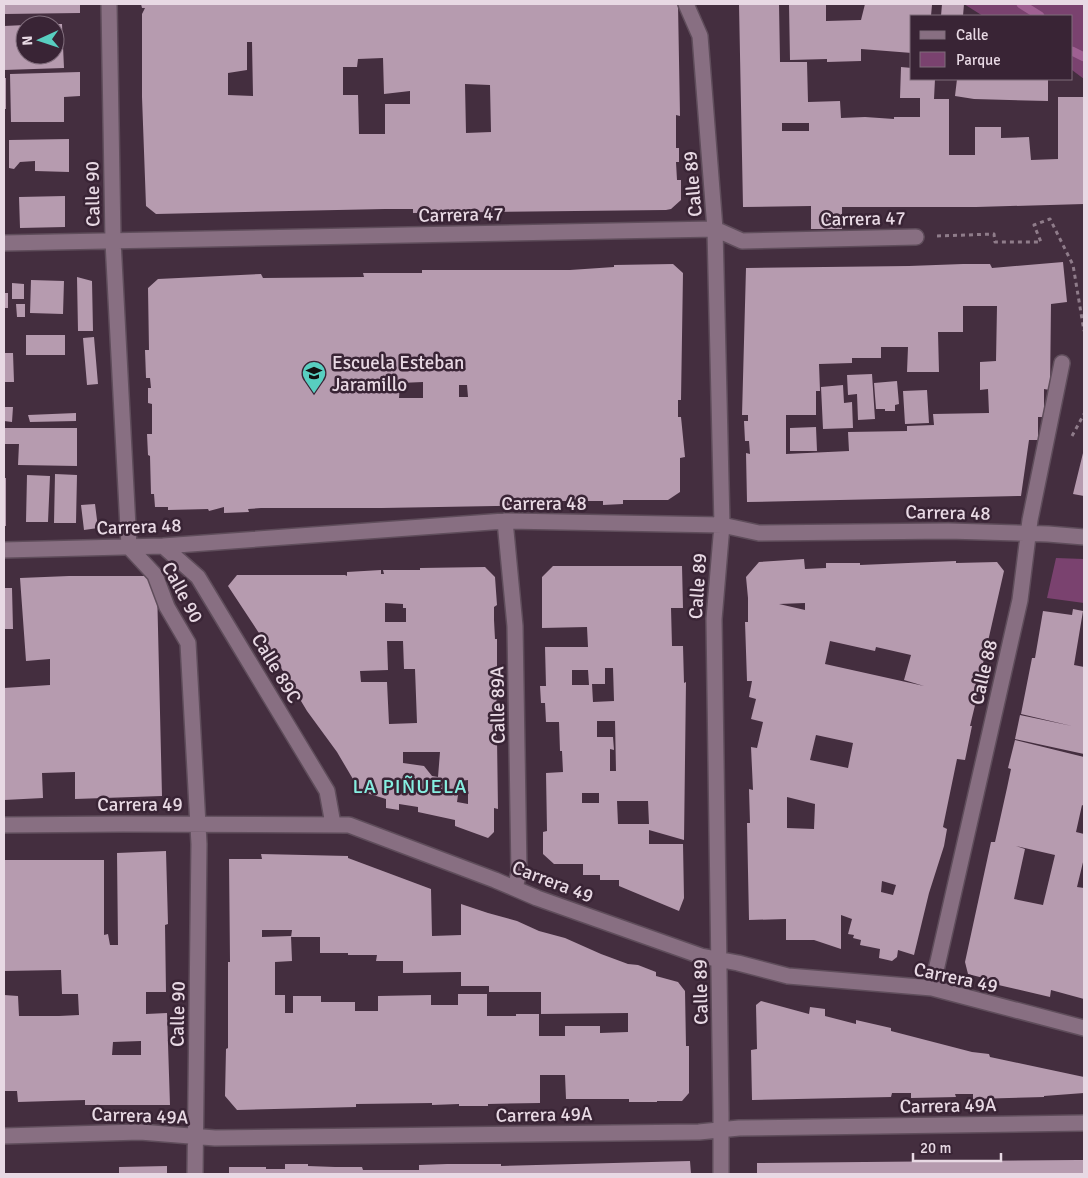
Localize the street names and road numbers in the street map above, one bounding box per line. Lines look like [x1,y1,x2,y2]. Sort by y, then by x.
street label: Calle 89 [678,150,708,218]
street label: Calle 90 [80,161,106,227]
street label: Carrera 47 [418,202,504,228]
street label: Carrera 47 [820,206,906,232]
street label: Carrera 48 [501,492,587,516]
street label: Carrera 48 [905,500,991,526]
street label: Carrera 48 [96,514,182,540]
street label: Calle 89 [684,552,712,620]
street label: Calle 90 [156,558,208,627]
street label: Calle 89C [246,629,306,708]
street label: Calle 88 [965,637,1003,707]
street label: Calle 89A [485,666,511,744]
street label: Carrera 49 [97,793,183,817]
street label: Carrera 49 [509,855,597,908]
street label: Carrera 49 [912,957,1000,999]
street label: Calle 89 [688,959,714,1025]
street label: Calle 90 [165,981,191,1047]
street label: Carrera 49A [899,1093,997,1119]
street label: Carrera 49A [91,1102,189,1130]
street label: Carrera 49A [495,1102,593,1128]

